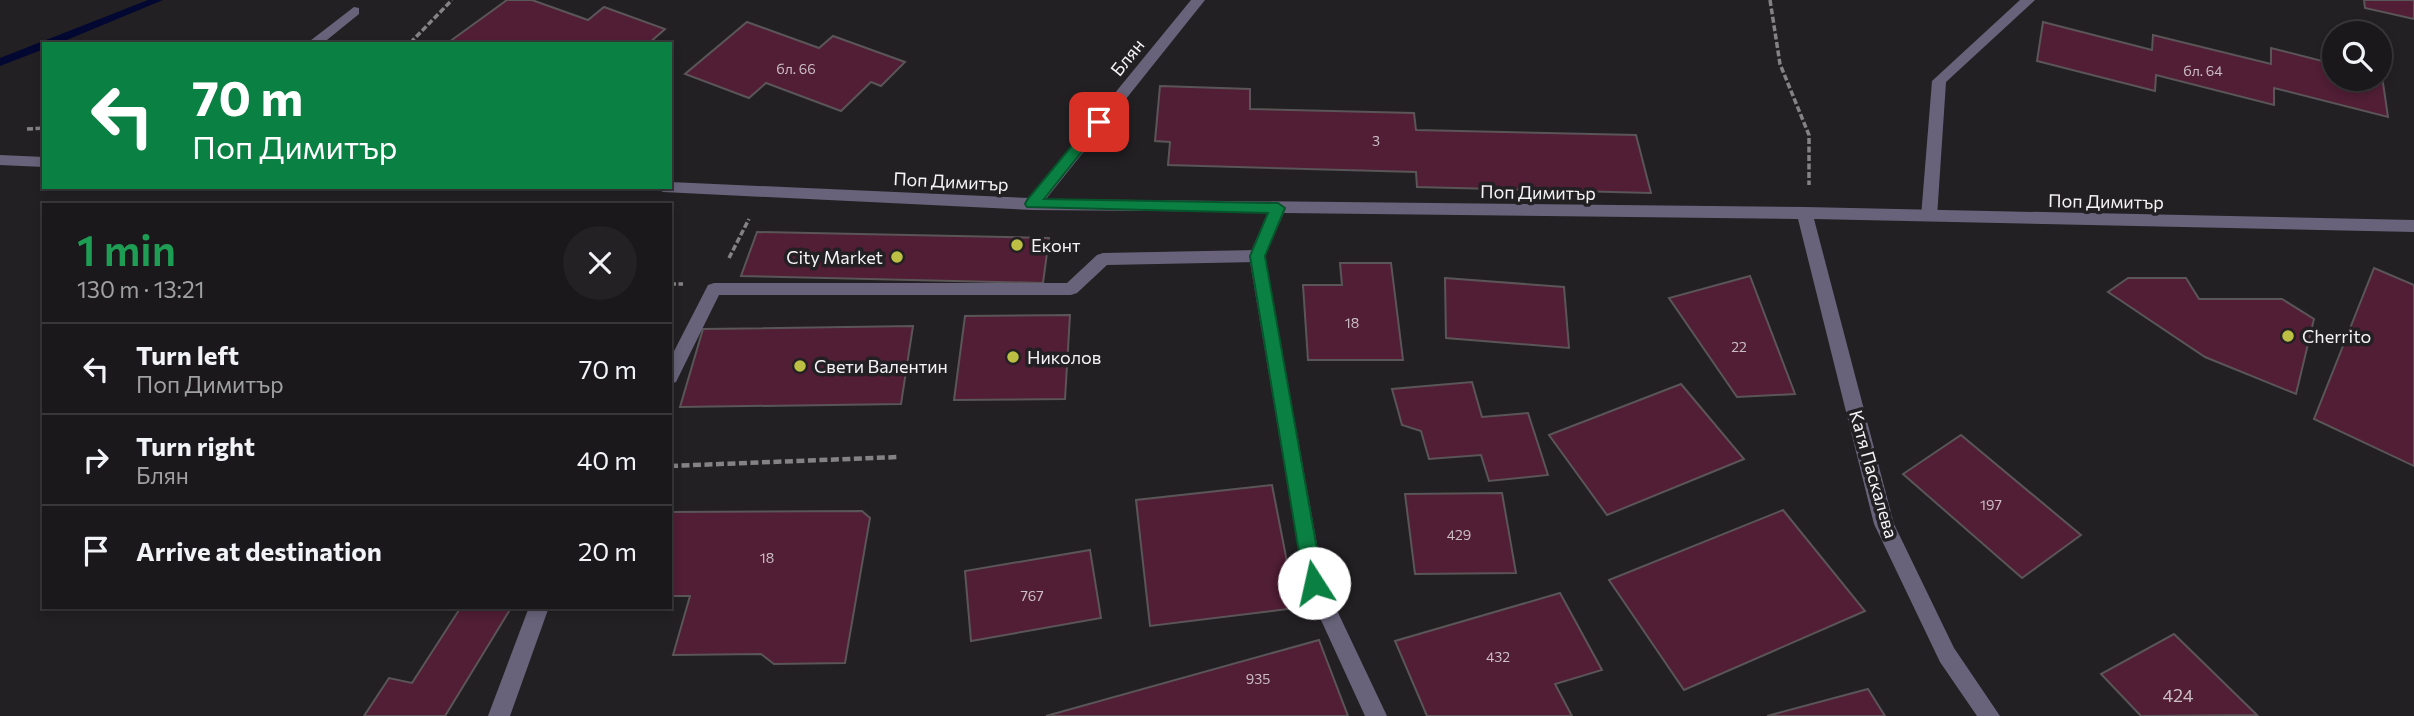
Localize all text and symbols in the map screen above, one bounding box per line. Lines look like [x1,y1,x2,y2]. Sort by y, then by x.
map controls [2322,21,2392,91]
button: search [2322,21,2392,91]
street label: Блян [1105,34,1149,80]
house number: бл. 66 [776,60,816,77]
house number: бл. 64 [2183,62,2223,79]
text: 70 m [192,66,303,126]
icon: left [77,70,168,161]
pin [1069,92,1129,152]
icon: arrive [1080,103,1118,141]
text: Поп Димитър [192,126,398,166]
house number: 3 [1372,132,1380,149]
street label: Поп Димитър [893,167,1009,195]
street label: Поп Димитър [1480,180,1596,204]
street label: Поп Димитър [2048,189,2164,213]
text: 1 min [77,223,176,275]
button: close [563,226,637,300]
place label: Еконт [1031,234,1081,256]
marker: Еконт [1009,237,1025,253]
place label: City Market [786,246,883,268]
marker: City Market [889,249,905,265]
text: 130 m · 13:21 [77,275,205,303]
house number: 18 [1345,314,1359,331]
place label: Cherrito [2302,325,2371,347]
marker: Cherrito [2280,328,2296,344]
house number: 22 [1731,338,1747,355]
text: Turn left [136,339,239,370]
place label: Николов [1027,346,1101,368]
marker: Николов [1005,349,1021,365]
icon: left [77,350,115,388]
text: 70 m [579,353,637,384]
place label: Свети Валентин [814,355,948,377]
marker: Свети Валентин [792,358,808,374]
text: Поп Димитър [136,370,284,398]
street label: Катя Паскалева [1845,407,1903,541]
text: Turn right [136,430,255,461]
icon: right [77,441,115,479]
text: 40 m [577,444,637,475]
text: Блян [136,461,189,489]
house number: 197 [1980,496,2002,513]
house number: 429 [1447,526,1471,543]
icon: arrive [77,532,115,570]
text: Arrive at destination [136,535,382,566]
text: 20 m [578,535,637,566]
position arrow [1277,546,1351,620]
house number: 18 [760,549,774,566]
house number: 767 [1020,587,1044,604]
house number: 432 [1486,648,1510,665]
house number: 935 [1246,670,1270,687]
house number: 424 [2162,684,2194,706]

